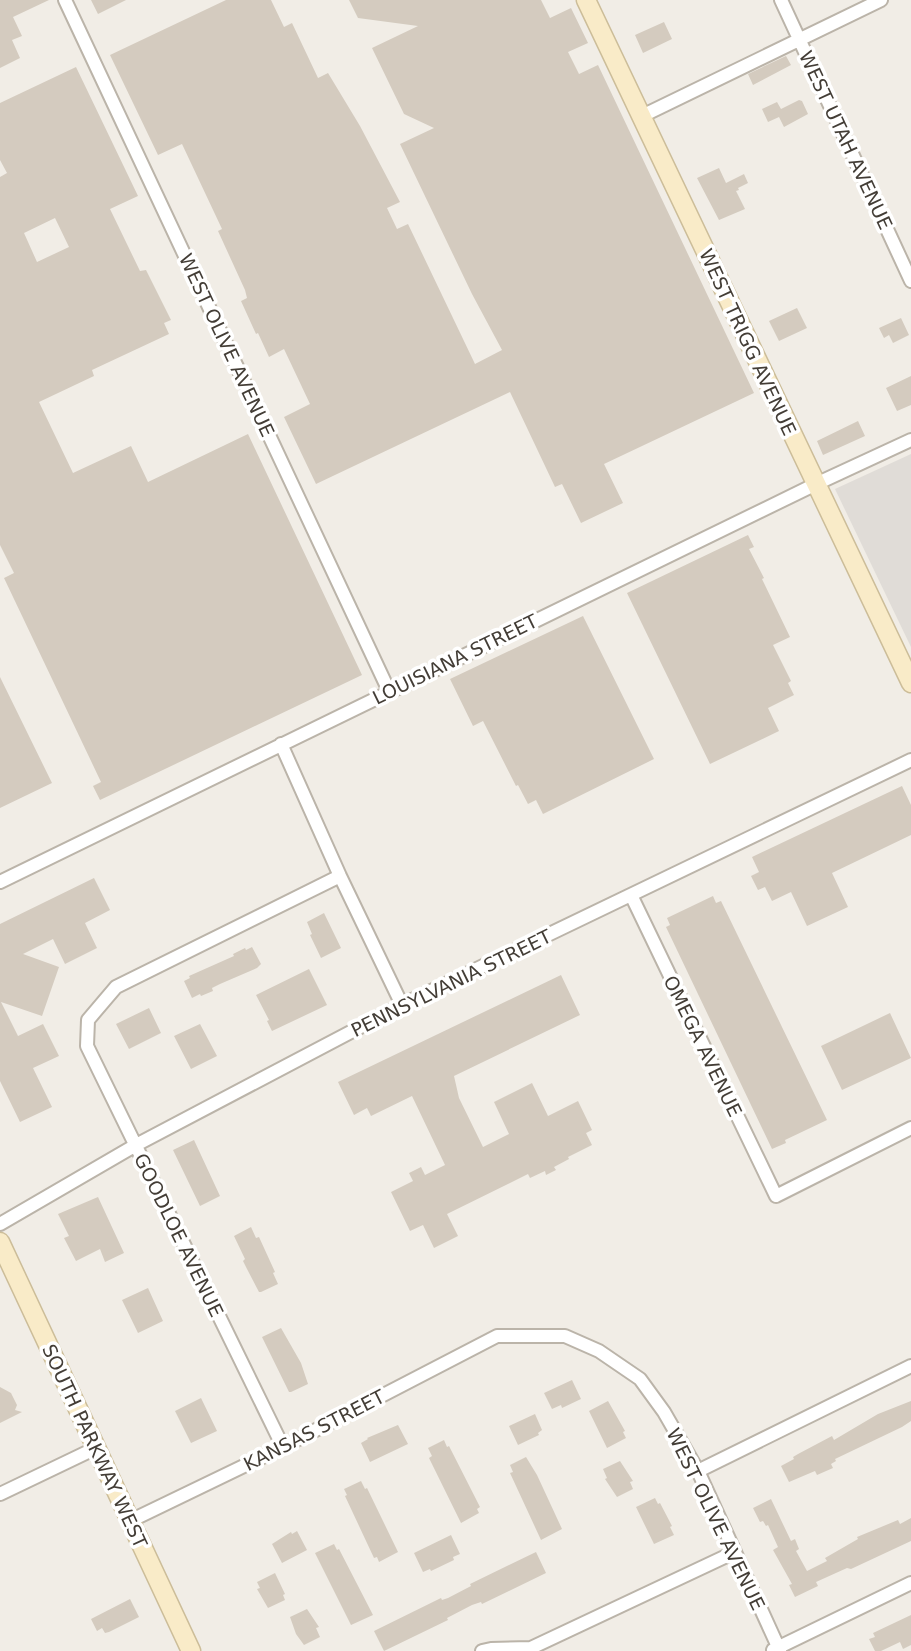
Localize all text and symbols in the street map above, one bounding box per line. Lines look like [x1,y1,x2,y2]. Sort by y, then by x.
street label: WEST UTAH AVENUE [795,47,897,233]
street label: WEST TRIGG AVENUE [695,245,801,439]
street label: WEST OLIVE AVENUE [175,250,279,440]
street label: LOUISIANA STREET [369,609,541,709]
street label: PENNSYLVANIA STREET [347,925,555,1041]
street label: OMEGA AVENUE [659,972,747,1120]
street label: GOODLOE AVENUE [130,1150,228,1320]
street label: SOUTH PARKWAY WEST [38,1341,152,1552]
street label: KANSAS STREET [240,1385,389,1475]
street label: WEST OLIVE AVENUE [662,1424,770,1614]

